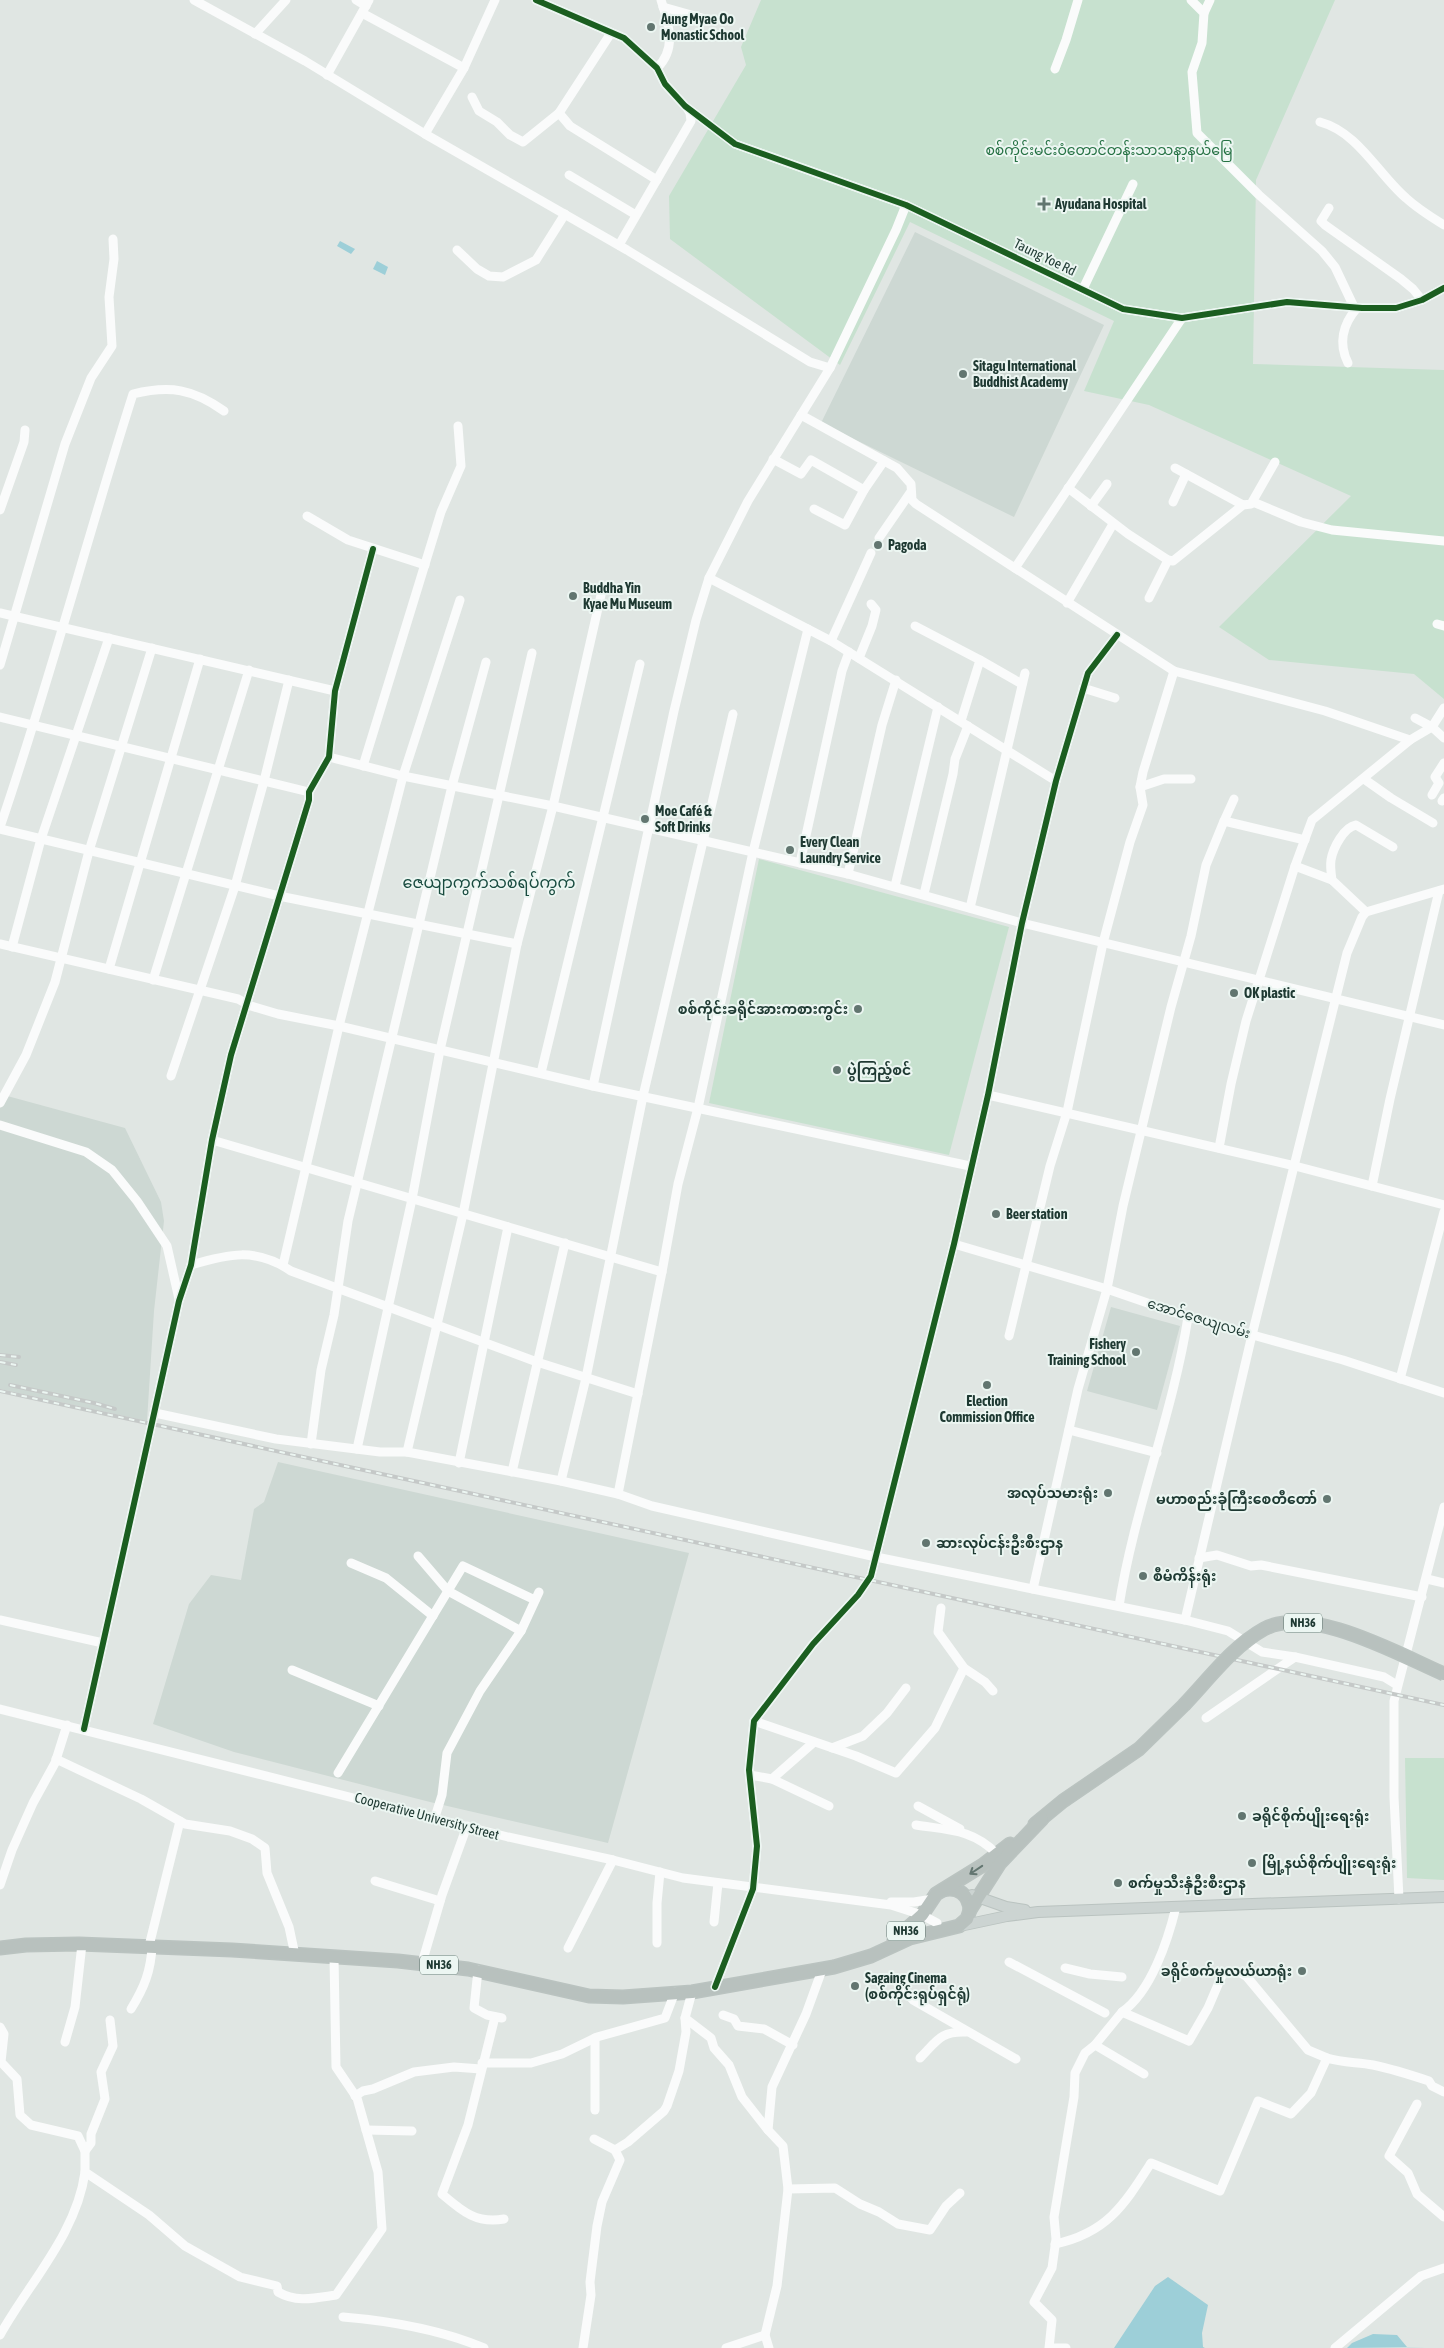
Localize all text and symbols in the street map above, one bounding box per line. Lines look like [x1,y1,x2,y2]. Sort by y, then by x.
place label: Aung Myae Oo Monastic School [660,11,745,43]
marker: Aung Myae Oo Monastic School [645,21,657,33]
park label: စစ်ကိုင်းမင်းဝံတောင်တန်းသာသနာ့နယ်မြေ [985,140,1233,162]
place label: Ayudana Hospital [1054,196,1147,212]
marker: Ayudana Hospital [1037,197,1051,211]
street label: Taung Yoe Rd [1011,235,1079,279]
place label: Sitagu International Buddhist Academy [973,358,1077,390]
marker: Sitagu International Buddhist Academy [957,368,969,380]
place label: Pagoda [888,537,927,553]
marker: Pagoda [872,539,884,551]
place label: Buddha Yin Kyae Mu Museum [583,580,672,612]
marker: Buddha Yin Kyae Mu Museum [567,590,579,602]
place label: Moe Café & Soft Drinks [655,803,712,835]
marker: Moe Café & Soft Drinks [639,813,651,825]
place label: Every Clean Laundry Service [800,834,881,866]
marker: Every Clean Laundry Service [784,844,796,856]
district label: ဇေယျာကွက်သစ်ရပ်ကွက် [403,871,575,896]
place label: OK plastic [1244,985,1296,1001]
marker: OK plastic [1228,987,1240,999]
place label: စစ်ကိုင်းခရိုင်အားကစားကွင်း [678,999,848,1021]
marker: စစ်ကိုင်းခရိုင်အားကစားကွင်း [852,1003,864,1015]
place label: ပွဲကြည့်စင် [847,1060,911,1082]
marker: ပွဲကြည့်စင် [831,1064,843,1076]
place label: Beer station [1006,1206,1068,1222]
marker: Beer station [990,1208,1002,1220]
street label: အောင်ဇေယျလမ်း [1144,1293,1253,1345]
place label: Fishery Training School [1048,1336,1126,1368]
marker: Fishery Training School [1130,1346,1142,1358]
marker: Election Commission Office [981,1379,993,1391]
place label: Election Commission Office [939,1393,1035,1425]
place label: အလုပ်သမားရုံး [1007,1483,1098,1505]
marker: အလုပ်သမားရုံး [1102,1487,1114,1499]
place label: မဟာစည်းခုံကြီးစေတီတော် [1156,1489,1317,1511]
marker: မဟာစည်းခုံကြီးစေတီတော် [1321,1493,1333,1505]
place label: ဆားလုပ်ငန်းဦးစီးဌာန [936,1533,1063,1555]
marker: ဆားလုပ်ငန်းဦးစီးဌာန [920,1537,932,1549]
place label: စီမံကိန်းရုံး‌ [1153,1566,1216,1588]
marker: စီမံကိန်းရုံး‌ [1137,1570,1149,1582]
road number: NH36 [1284,1614,1322,1632]
street label: Cooperative University Street [353,1789,501,1843]
place label: ခရိုင်စိုက်ပျိုးရေးရုံး [1252,1806,1369,1828]
marker: ခရိုင်စိုက်ပျိုးရေးရုံး [1236,1810,1248,1822]
place label: မြို့နယ်စိုက်ပျိုးရေးရုံး [1262,1853,1396,1875]
marker: မြို့နယ်စိုက်ပျိုးရေးရုံး [1246,1857,1258,1869]
one-way arrow [969,1865,983,1875]
place label: စက်မှုသီးနှံဦးစီးဌာန [1128,1873,1246,1895]
marker: စက်မှုသီးနှံဦးစီးဌာန [1112,1877,1124,1889]
road number: NH36 [887,1922,925,1940]
road number: NH36 [420,1956,458,1974]
place label: ခရိုင်စက်မှုလယ်ယာရုံး [1161,1961,1292,1983]
marker: ခရိုင်စက်မှုလယ်ယာရုံး [1296,1965,1308,1977]
place label: Sagaing Cinema (စစ်ကိုင်းရုပ်ရှင်ရုံ) [865,1970,970,2006]
marker: Sagaing Cinema (စစ်ကိုင်းရုပ်ရှင်ရုံ) [849,1980,861,1992]

